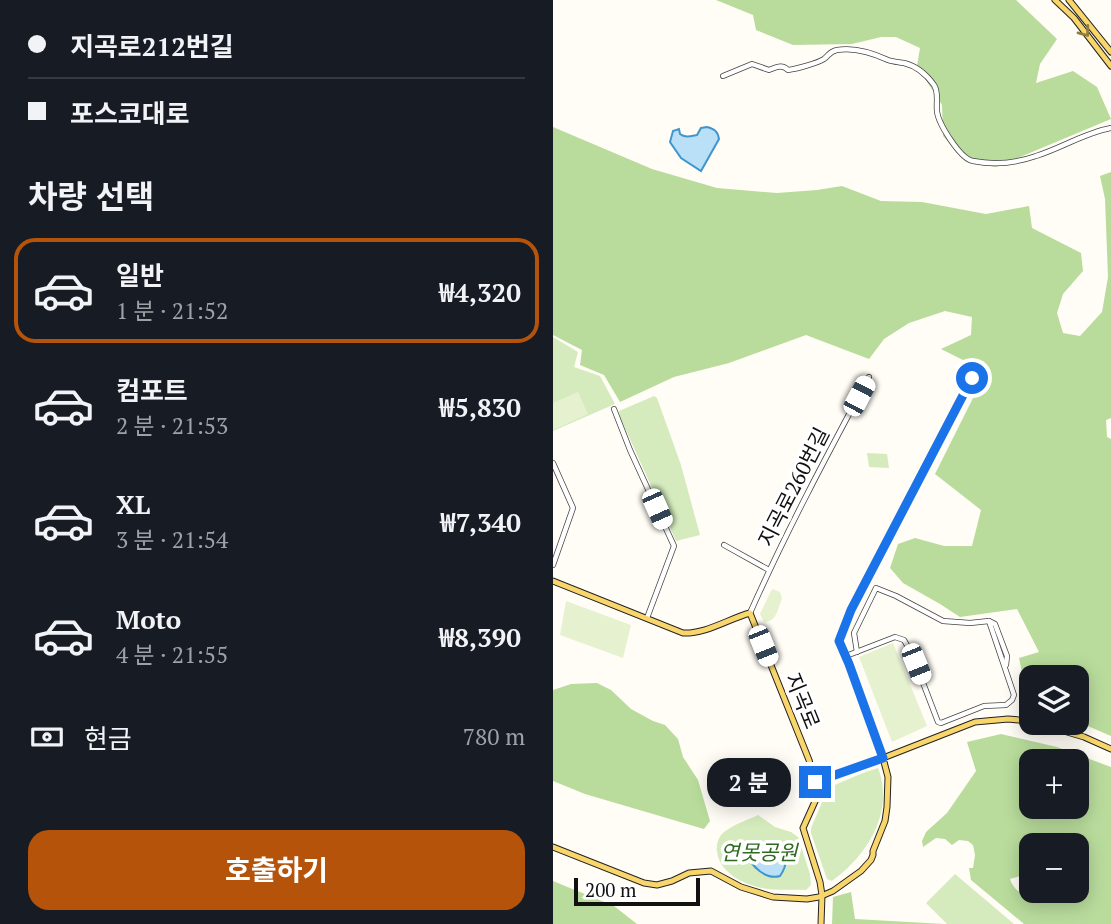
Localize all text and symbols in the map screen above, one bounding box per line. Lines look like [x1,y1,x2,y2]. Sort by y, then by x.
one-way arrow [1076,24,1089,36]
text: 지곡로212번길 [70,29,234,63]
text: 포스코대로 [70,96,190,130]
text: 차량 선택 [28,175,154,217]
text: 일반 [116,258,164,292]
icon: car [32,259,95,322]
text: ₩4,320 [439,275,521,309]
text: 1 분 · 21:52 [116,295,228,326]
route start [956,362,988,394]
text: 컴포트 [116,373,188,407]
car [840,373,879,419]
icon: car [32,374,95,437]
text: ₩5,830 [439,390,521,424]
text: 2 분 · 21:53 [116,410,228,441]
street label: 지곡로260번길 [751,422,835,551]
car [639,486,676,532]
text: XL [116,487,150,521]
icon: car [32,489,95,552]
text: ₩7,340 [440,505,521,539]
text: 3 분 · 21:54 [116,524,228,555]
text: Moto [116,602,181,636]
icon: car [32,604,95,667]
text: ₩8,390 [439,620,521,654]
car [746,623,781,669]
text: 4 분 · 21:55 [116,639,228,670]
car [899,641,934,687]
map controls [1019,665,1089,903]
button: layers [1019,665,1089,735]
street label: 지곡로 [779,669,827,733]
icon: cash [28,718,66,756]
text: 현금 [84,721,132,755]
text: 780 m [463,721,525,752]
button: + [1019,749,1089,819]
callout: 2 분 [707,758,791,806]
route end [799,766,831,798]
text: 2 분 [729,767,769,798]
button: 호출하기 [28,830,525,910]
button: − [1019,833,1089,903]
park label: 연못공원 [720,838,799,866]
scale bar [574,875,700,907]
text: 200 m [585,877,636,902]

